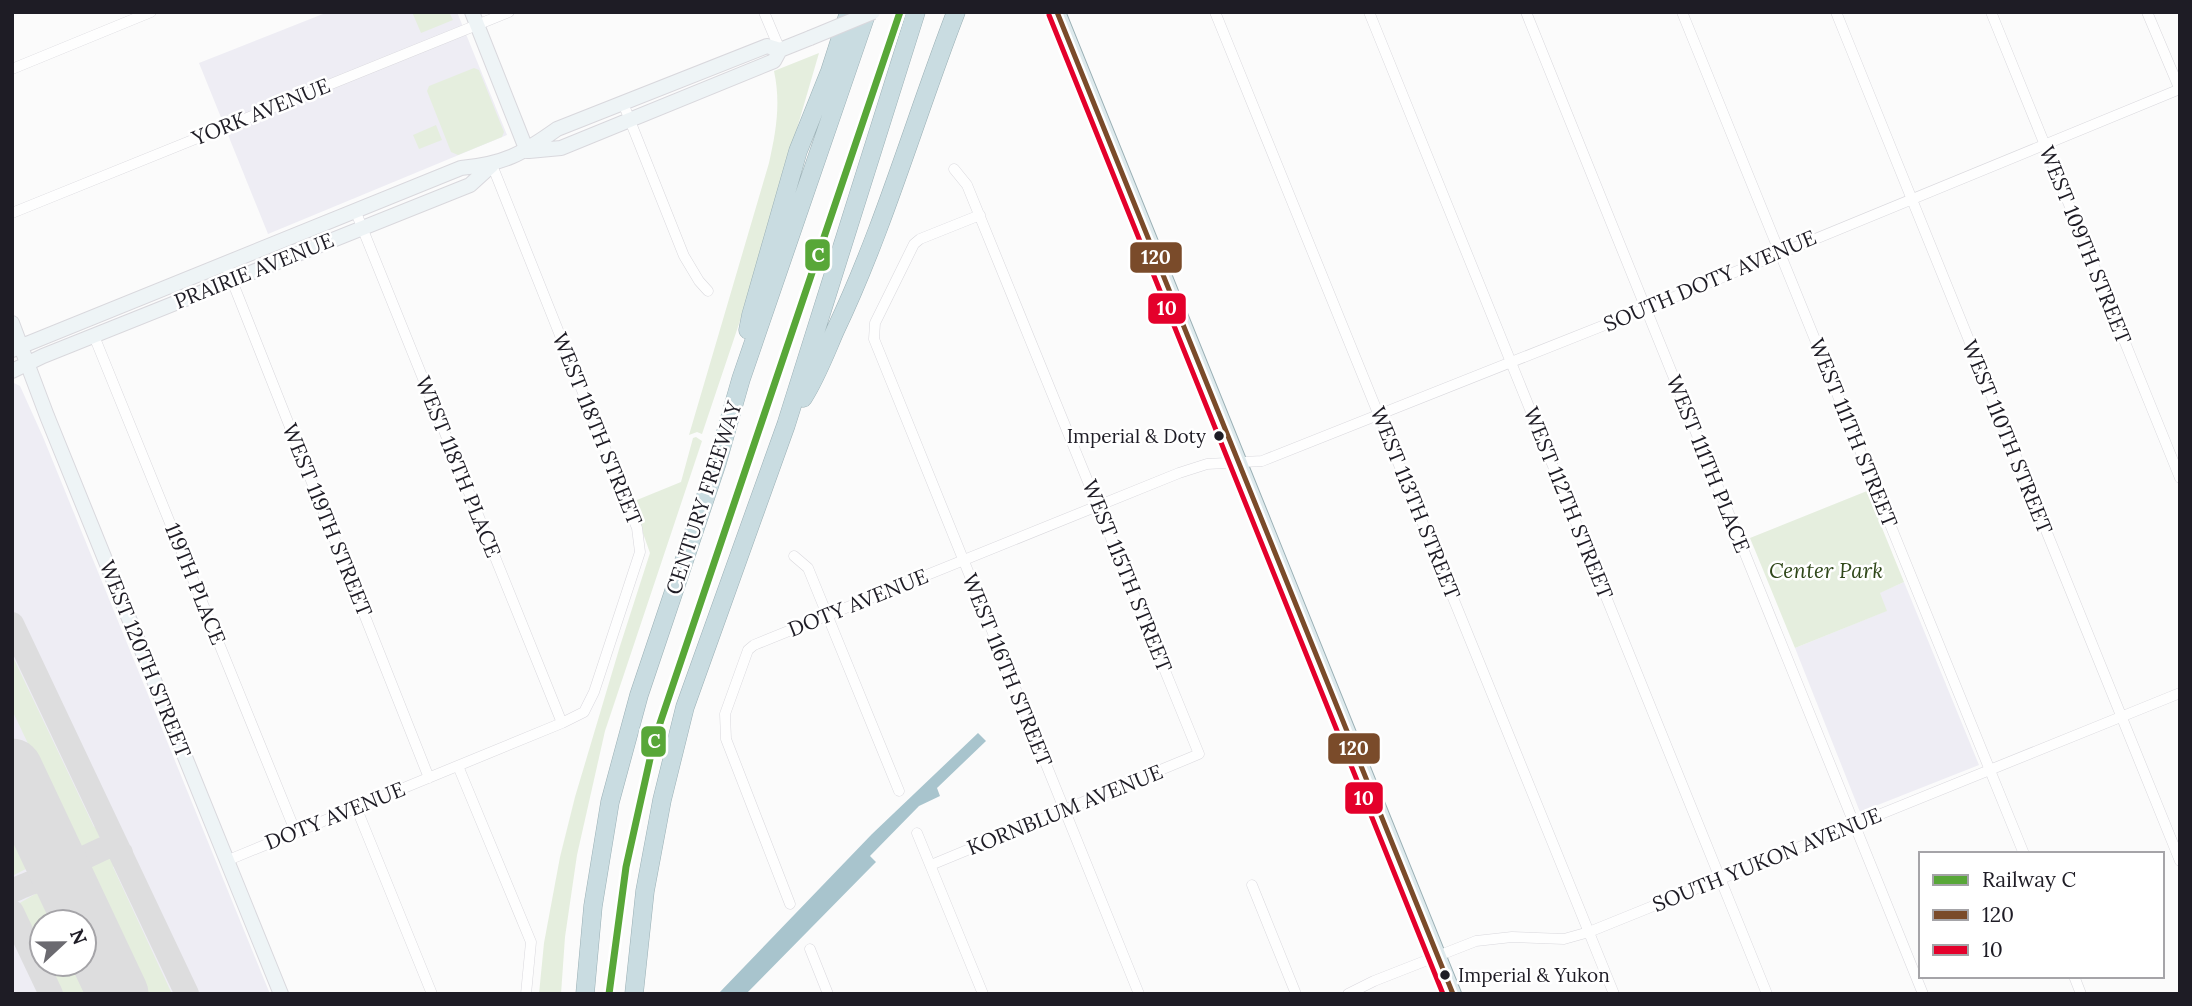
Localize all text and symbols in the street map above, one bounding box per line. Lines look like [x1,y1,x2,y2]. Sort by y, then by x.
street label: YORK AVENUE [187,72,334,152]
street label: WEST 109TH STREET [2033,142,2138,348]
street label: SOUTH DOTY AVENUE [1599,223,1820,338]
street label: PRAIRIE AVENUE [170,226,338,315]
line badge: C [804,238,831,272]
line badge: 120 [1129,241,1183,274]
text: C [811,243,825,267]
text: 120 [1141,245,1171,269]
line badge: 10 [1147,292,1187,325]
text: 10 [1157,296,1177,320]
street label: WEST 118TH STREET [546,329,648,529]
street label: WEST 111TH STREET [1803,334,1904,531]
street label: WEST 110TH STREET [1956,336,2059,538]
street label: WEST 111TH PLACE [1661,371,1756,556]
street label: WEST 118TH PLACE [410,372,507,561]
street label: CENTURY FREEWAY [660,397,748,598]
street label: WEST 113TH STREET [1364,403,1466,603]
street label: WEST 112TH STREET [1518,403,1619,603]
street label: WEST 119TH STREET [276,419,379,620]
place label: Imperial & Doty [1067,424,1206,448]
marker: Imperial & Doty [1212,429,1226,443]
street label: WEST 115TH STREET [1077,476,1178,676]
street label: 119TH PLACE [159,519,232,649]
street label: WEST 120TH STREET [94,556,197,761]
park label: Center Park [1769,557,1883,584]
street label: DOTY AVENUE [784,562,932,643]
street label: WEST 116TH STREET [956,569,1059,770]
line badge: C [640,725,667,758]
text: C [647,729,661,753]
line badge: 120 [1327,732,1381,765]
text: 120 [1339,736,1369,760]
street label: KORNBLUM AVENUE [963,758,1167,861]
street label: DOTY AVENUE [261,775,409,856]
line badge: 10 [1344,781,1384,815]
text: 10 [1354,786,1374,810]
street label: SOUTH YUKON AVENUE [1648,801,1885,918]
legend [1919,852,2164,978]
text: Railway C [1982,866,2076,893]
text: 120 [1982,901,2014,928]
north arrow [28,908,98,978]
text: N [65,925,93,948]
text: 10 [1982,936,2003,963]
place label: Imperial & Yukon [1458,963,1610,987]
marker: Imperial & Yukon [1438,968,1452,982]

